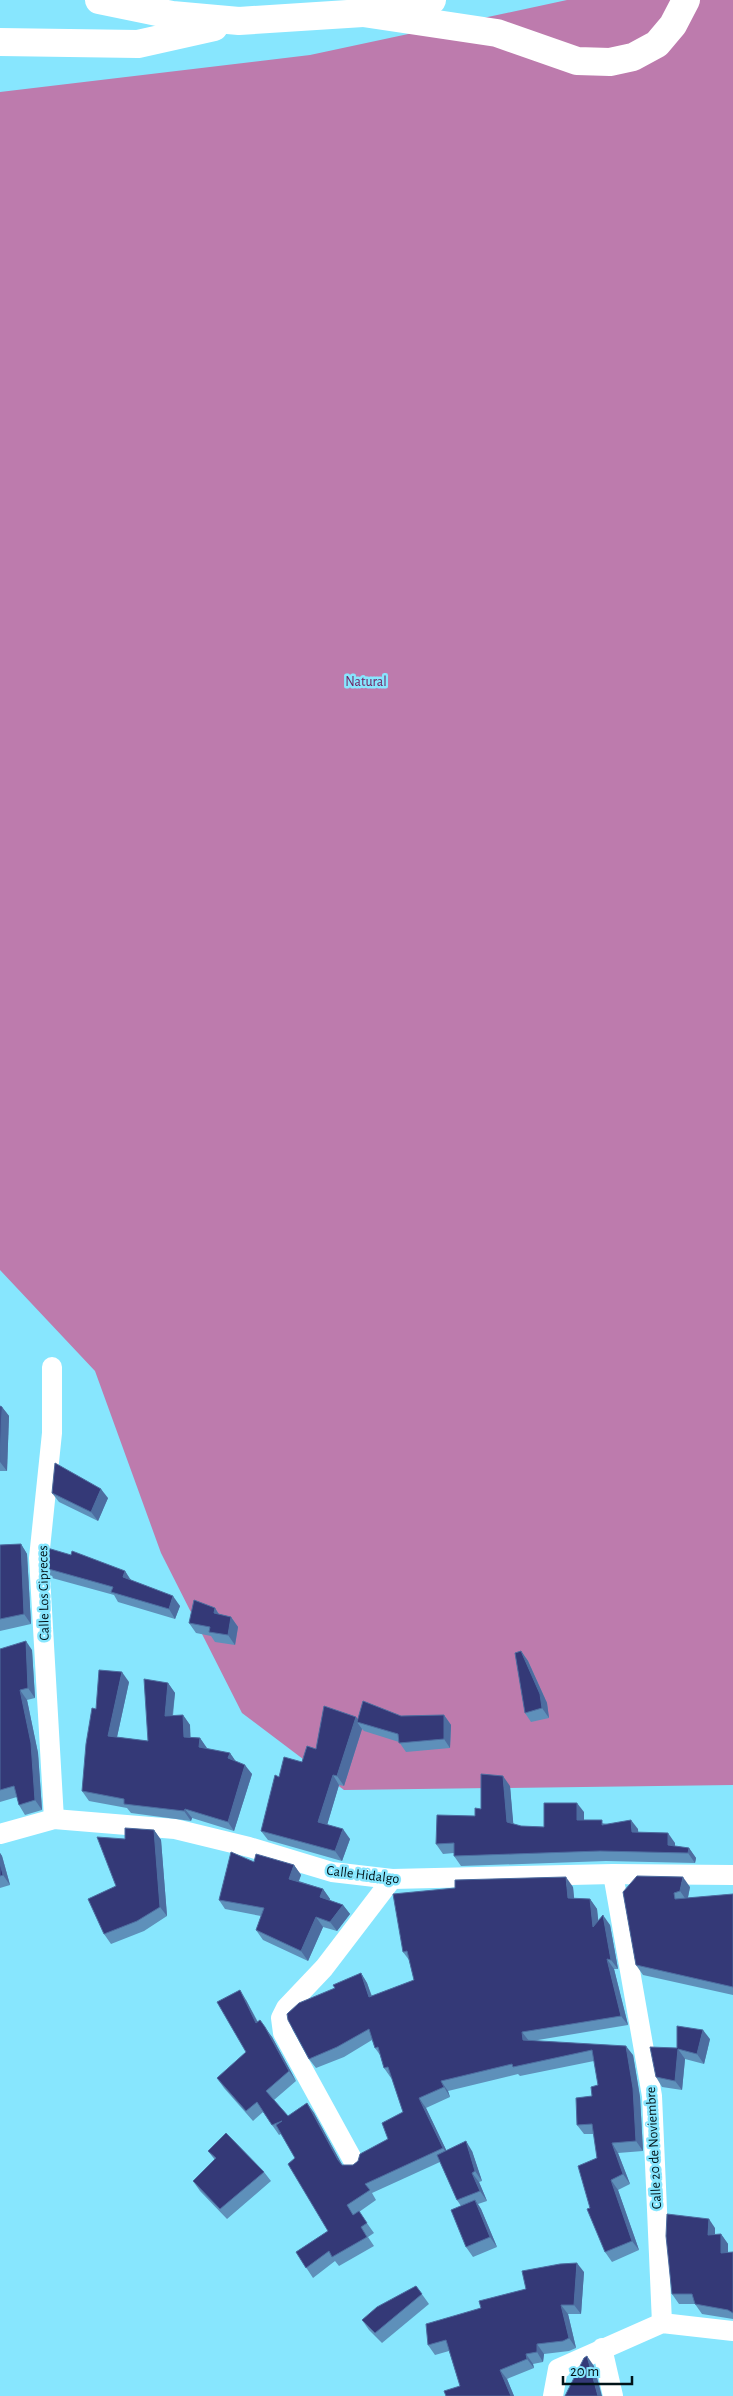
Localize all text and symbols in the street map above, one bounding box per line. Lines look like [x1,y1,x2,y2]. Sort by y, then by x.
park label: Natural [345,675,387,689]
street label: Calle Los Cipreces [36,1545,52,1641]
street label: Calle Hidalgo [326,1864,400,1886]
street label: Calle 20 de Noviembre [644,2086,664,2209]
scale bar [563,2354,632,2386]
text: 20 m [570,2364,599,2379]

